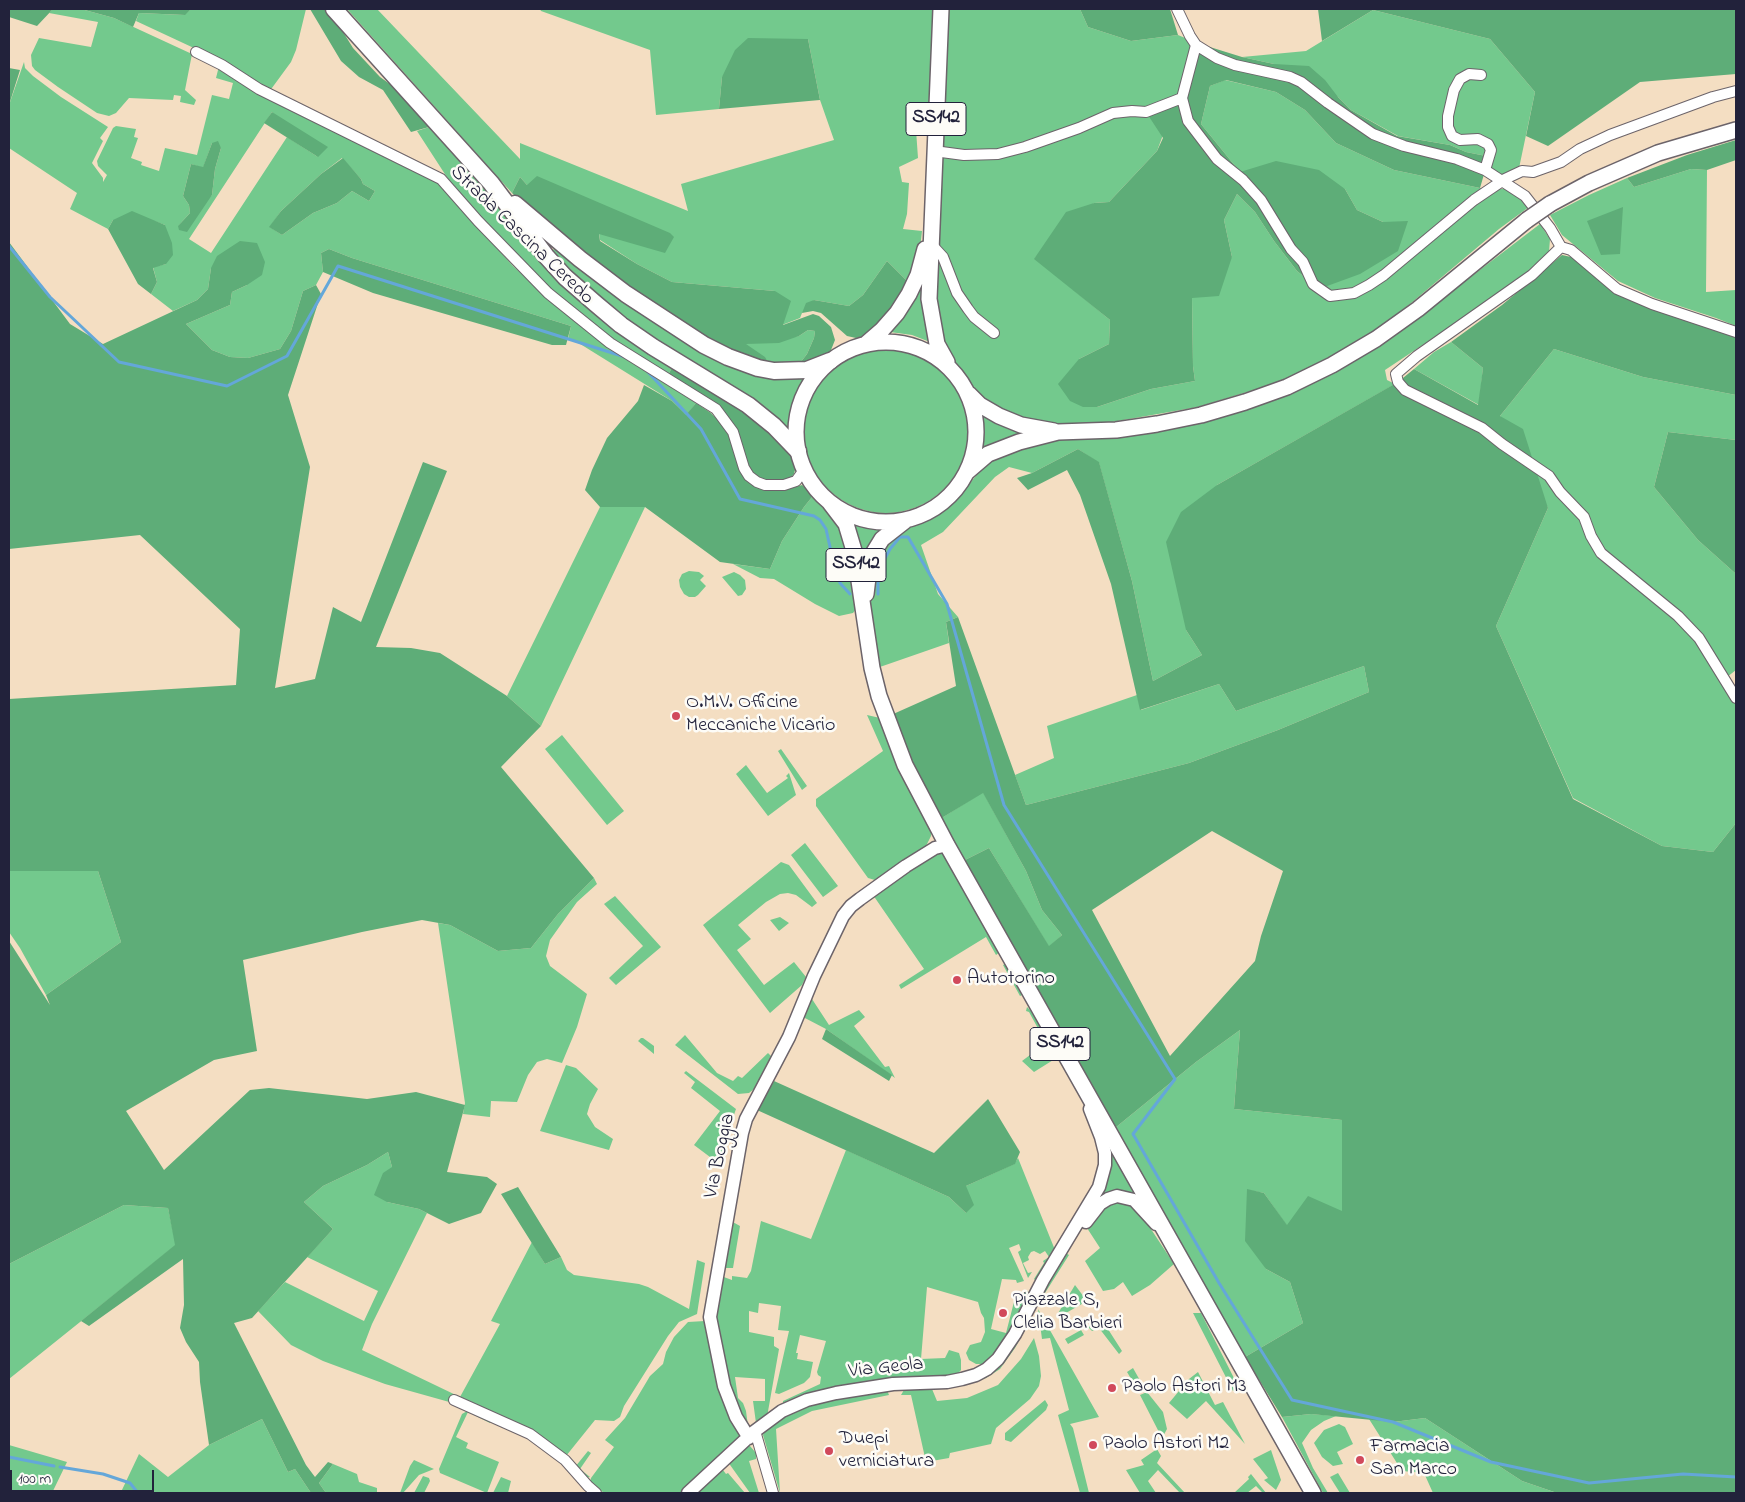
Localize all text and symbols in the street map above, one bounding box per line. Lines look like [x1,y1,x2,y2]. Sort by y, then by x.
road number: SS142 [906,102,966,136]
street label: Strada Cascina Ceredo [444,161,598,311]
road number: SS142 [826,548,886,582]
place label: O.M.V. Officine Meccaniche Vicario [686,692,835,739]
marker: O.M.V. Officine Meccaniche Vicario [670,710,682,722]
place label: Autotorino [967,968,1055,992]
marker: Autotorino [951,974,963,986]
road number: SS142 [1030,1028,1090,1060]
street label: Via Boggia [700,1111,742,1201]
place label: Piazzale S, Clelia Barbieri [1013,1290,1122,1337]
marker: Piazzale S, Clelia Barbieri [997,1307,1009,1319]
street label: Via Geola [847,1353,925,1385]
place label: Paolo Astori M3 [1122,1376,1247,1400]
marker: Paolo Astori M3 [1106,1382,1118,1394]
place label: Duepi verniciatura [839,1428,934,1475]
place label: Paolo Astori M2 [1103,1433,1229,1457]
place label: Farmacia San Marco [1370,1436,1457,1483]
marker: Paolo Astori M2 [1087,1439,1099,1451]
marker: Duepi verniciatura [823,1445,835,1457]
marker: Farmacia San Marco [1354,1454,1366,1466]
scale bar [12,1460,156,1492]
text: 100 m [18,1468,51,1490]

